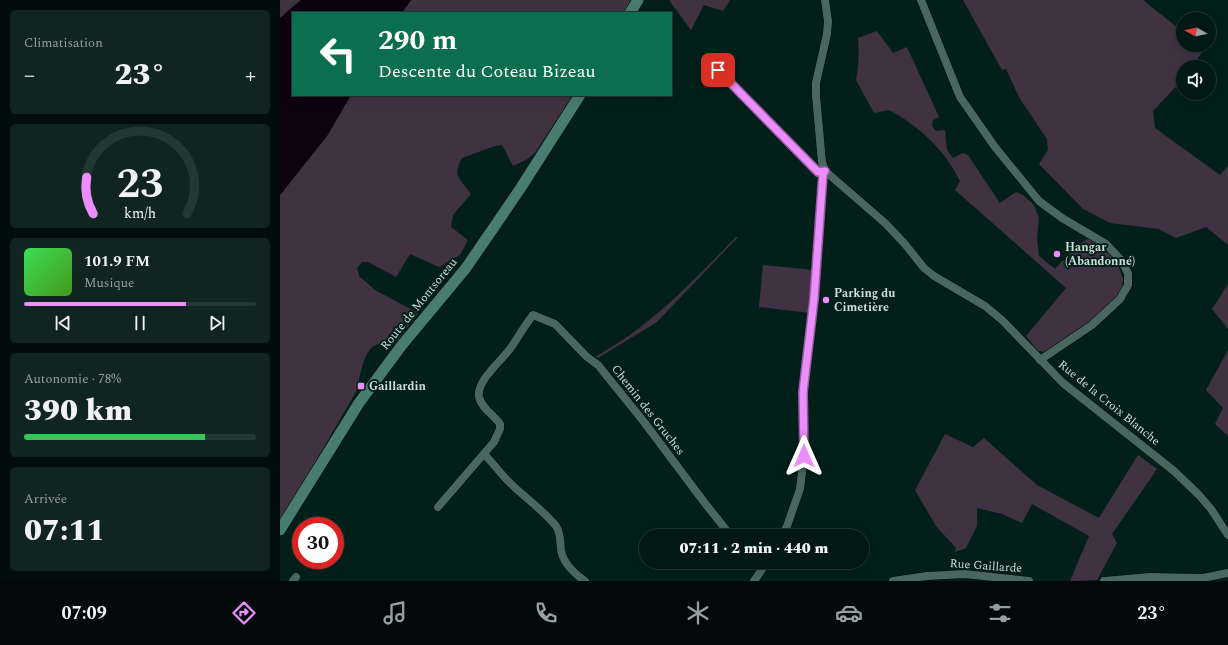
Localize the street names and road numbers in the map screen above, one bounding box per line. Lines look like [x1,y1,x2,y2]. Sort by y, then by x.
street label: Route de Montsoreau [376,254,462,354]
street label: Rue de la Croix Blanche [1054,356,1164,450]
street label: Chemin des Gruches [606,361,690,459]
street label: Rue Gaillarde [949,554,1023,578]

